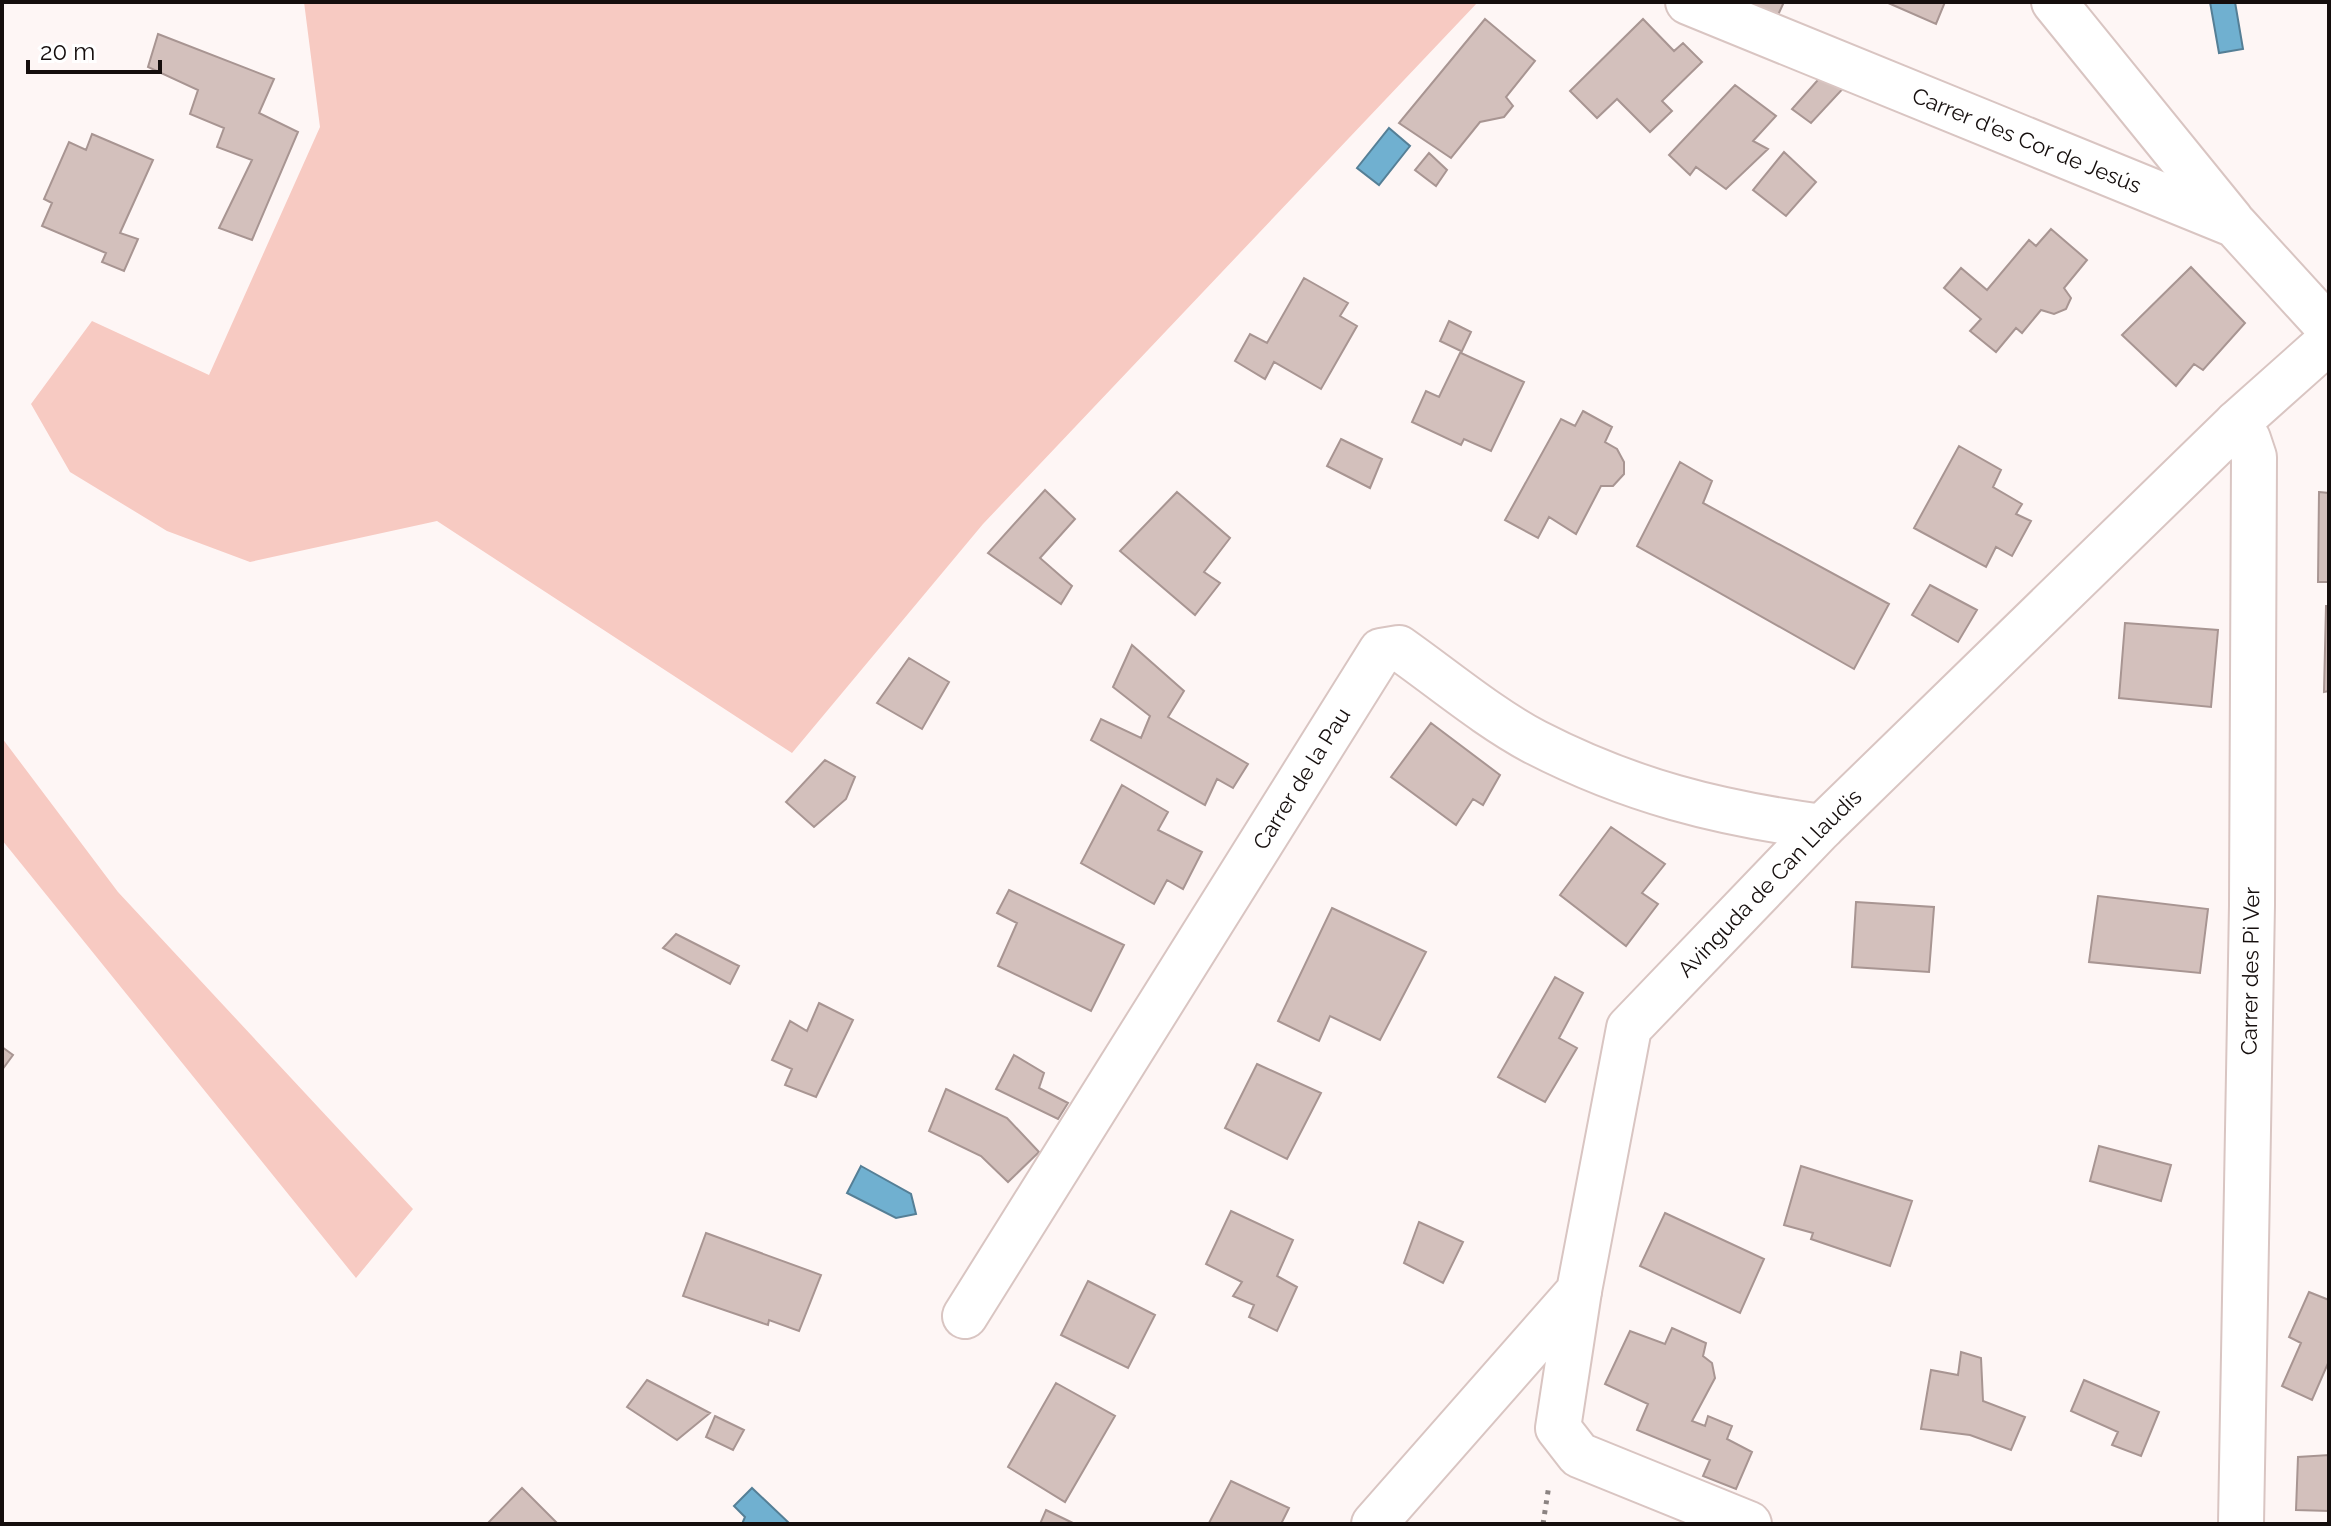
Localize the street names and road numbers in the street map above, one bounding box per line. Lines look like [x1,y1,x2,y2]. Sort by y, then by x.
street label: Carrer d'es Cor de Jesús [1909,82,2145,198]
street label: Carrer de la Pau [1247,703,1355,854]
street label: Avinguda de Can Llaudis [1672,783,1866,982]
street label: Carrer des Pi Ver [2236,886,2264,1055]

